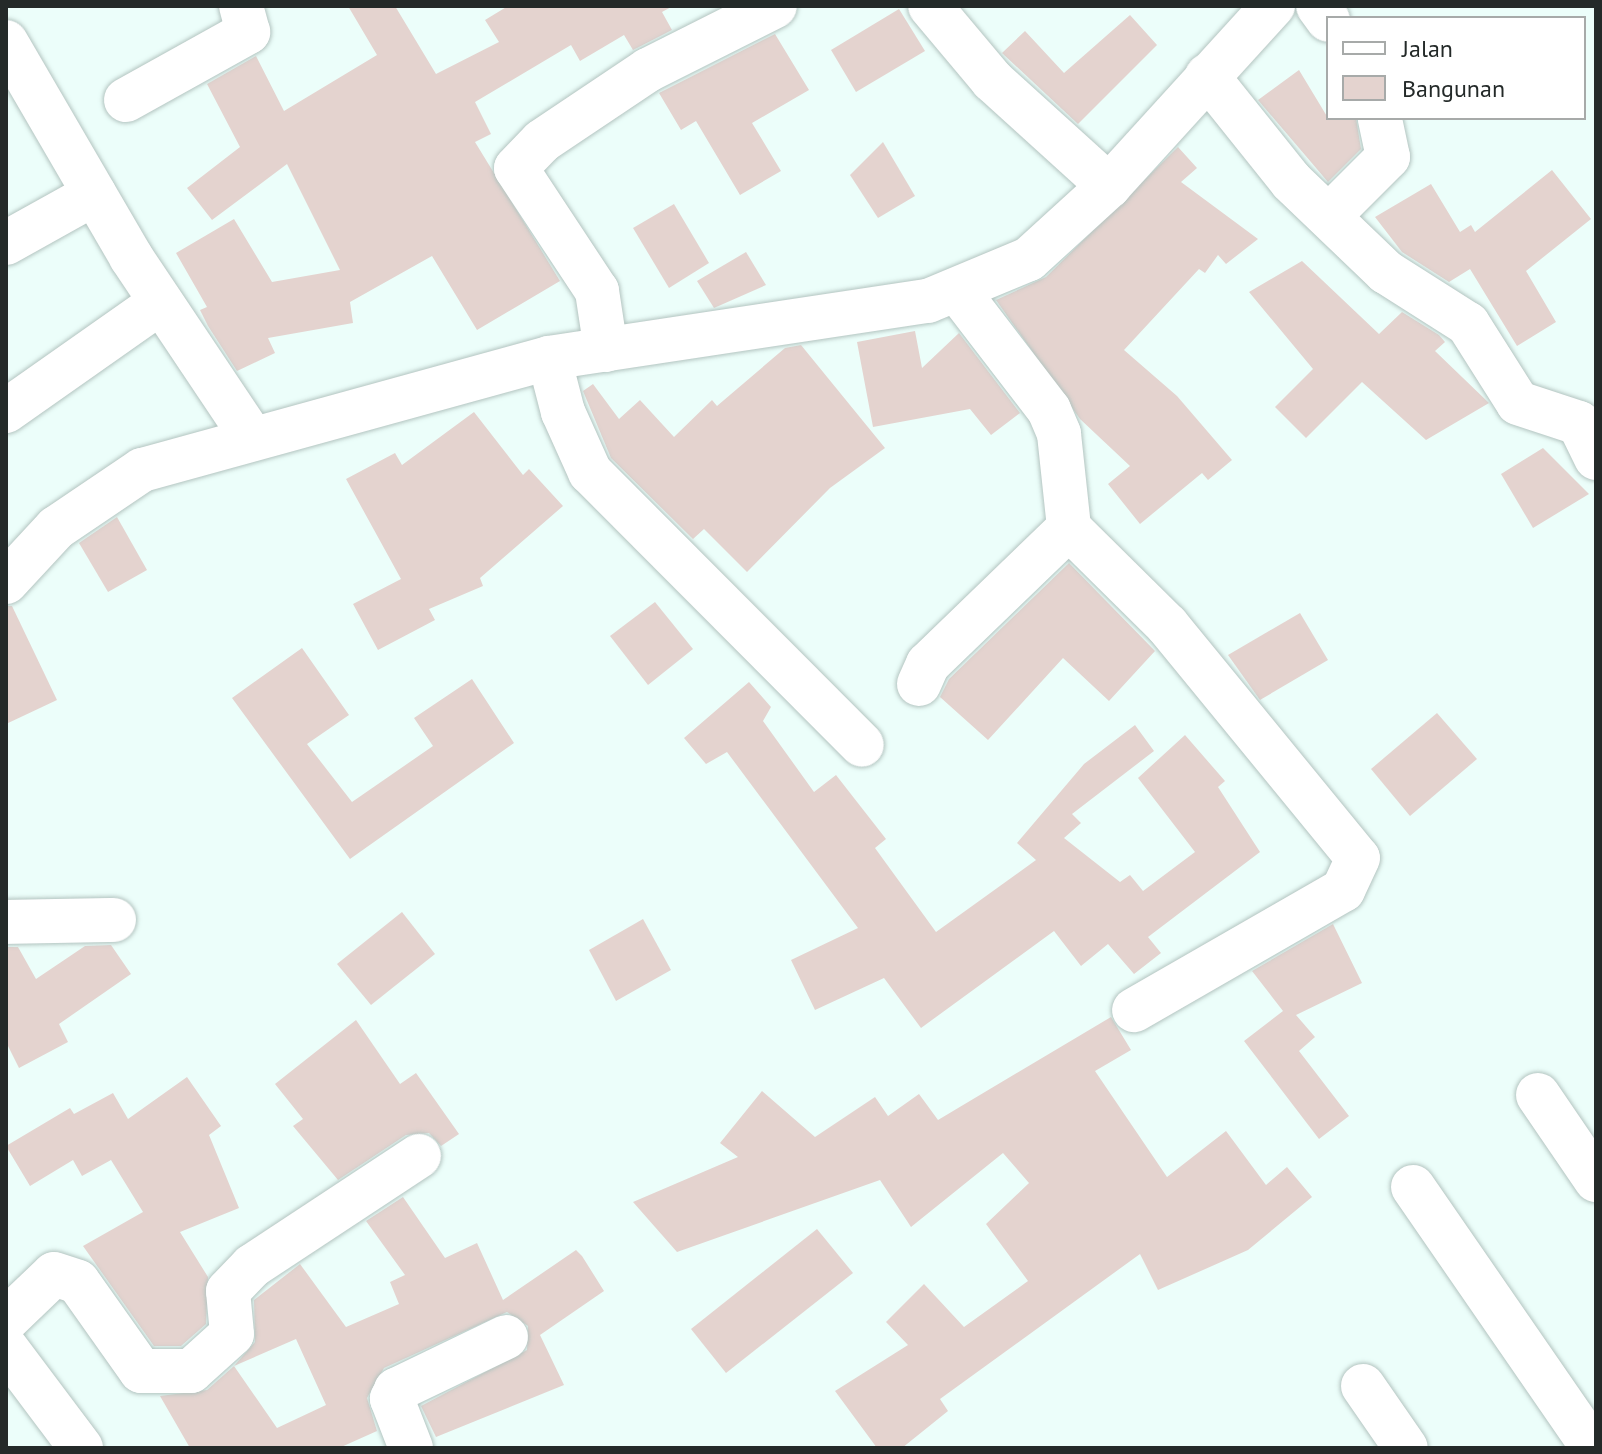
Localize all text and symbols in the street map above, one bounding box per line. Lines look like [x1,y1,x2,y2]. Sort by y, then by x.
legend [1326,16,1586,120]
text: Jalan [1402,33,1453,64]
text: Bangunan [1402,73,1505,104]

